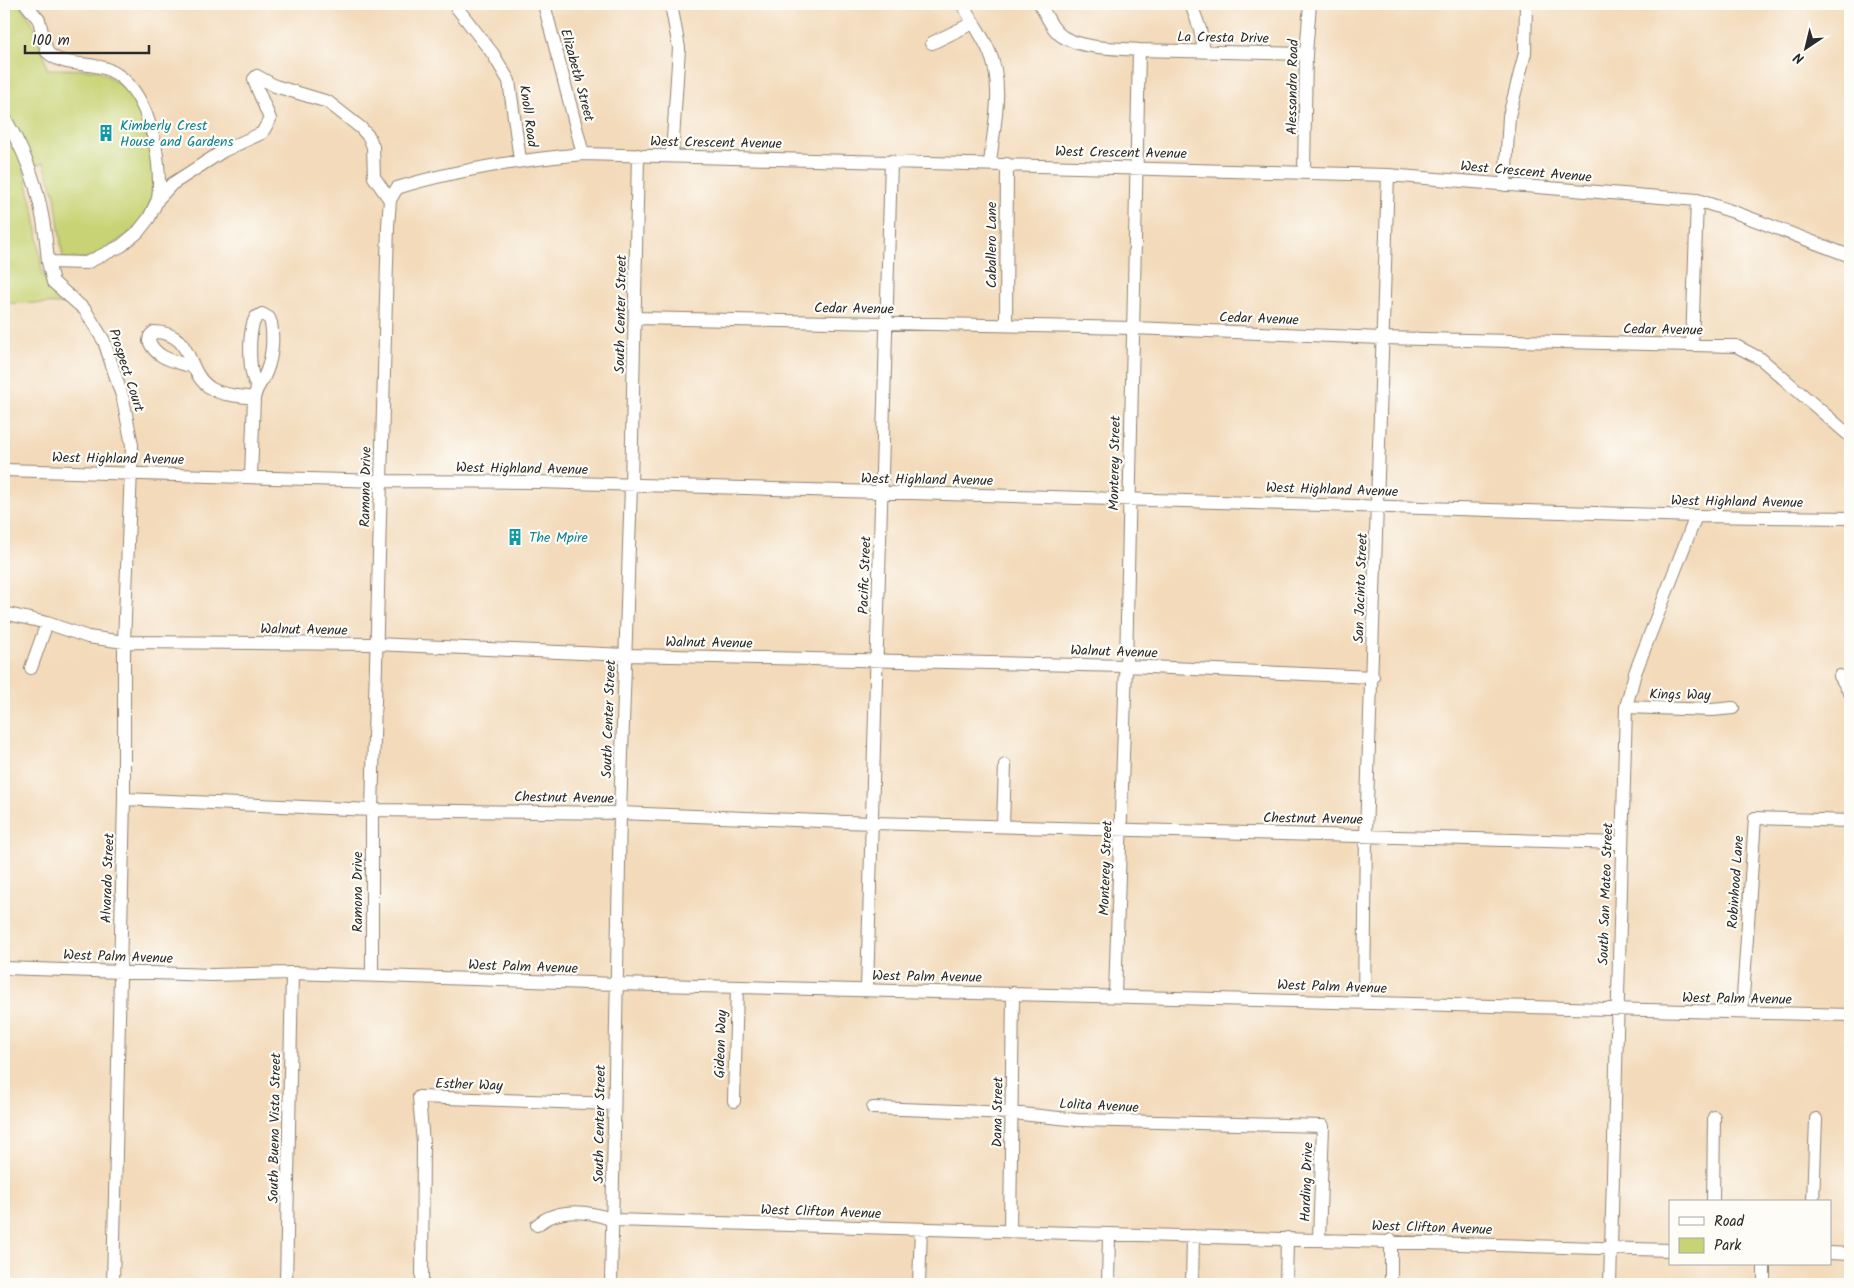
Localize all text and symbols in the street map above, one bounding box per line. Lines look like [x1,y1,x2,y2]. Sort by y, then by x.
scale bar [25,22,149,54]
north arrow [1782,22,1832,72]
street label: Elizabeth Street [554,26,600,125]
street label: La Cresta Drive [1177,26,1270,50]
text: 100 m [32,29,70,53]
street label: Alessandro Road [1281,38,1305,135]
text: N [1789,46,1809,69]
street label: Knoll Road [513,84,543,150]
place label: Kimberly Crest House and Gardens [120,115,233,153]
building icon: Kimberly Crest House and Gardens [96,123,116,143]
street label: West Crescent Avenue [650,131,783,155]
street label: West Crescent Avenue [1055,141,1188,165]
street label: West Crescent Avenue [1459,155,1593,189]
street label: Caballero Lane [981,201,1003,288]
street label: South Center Street [609,254,633,374]
street label: Cedar Avenue [814,297,895,321]
street label: Cedar Avenue [1219,307,1300,331]
street label: Cedar Avenue [1623,318,1704,342]
street label: Prospect Court [102,326,150,415]
street label: Monterey Street [1103,415,1127,511]
street label: Ramona Drive [354,446,378,528]
street label: West Highland Avenue [52,447,185,471]
street label: West Highland Avenue [456,457,589,481]
street label: West Highland Avenue [861,468,994,492]
street label: West Highland Avenue [1265,477,1399,503]
street label: West Highland Avenue [1671,490,1804,514]
building icon: The Mpire [505,527,525,547]
place label: The Mpire [529,527,589,549]
street label: San Jacinto Street [1348,532,1374,643]
street label: Pacific Street [853,535,877,615]
street label: Walnut Avenue [260,618,349,642]
street label: Walnut Avenue [665,631,754,655]
street label: Walnut Avenue [1070,639,1159,665]
street label: South Center Street [596,659,622,779]
street label: Kings Way [1649,683,1711,707]
street label: Chestnut Avenue [514,786,615,810]
street label: Chestnut Avenue [1263,807,1364,831]
street label: Monterey Street [1093,820,1119,916]
street label: South San Mateo Street [1593,822,1620,966]
street label: Alvarado Street [95,832,121,923]
street label: Robinhood Lane [1722,834,1750,929]
street label: Ramona Drive [347,851,369,933]
street label: West Palm Avenue [63,944,174,970]
street label: West Palm Avenue [468,954,579,980]
street label: West Palm Avenue [872,965,983,989]
street label: West Palm Avenue [1277,974,1388,1000]
street label: West Palm Avenue [1682,987,1793,1011]
street label: Gideon Way [709,1009,733,1079]
street label: South Buena Vista Street [263,1052,287,1203]
street label: South Center Street [588,1064,612,1184]
street label: Esther Way [435,1073,504,1097]
street label: Dana Street [986,1076,1010,1148]
street label: Lolita Avenue [1059,1093,1140,1119]
street label: Harding Drive [1295,1141,1319,1222]
street label: West Clifton Avenue [760,1199,882,1225]
legend [1669,1200,1832,1266]
text: Road [1714,1210,1745,1234]
street label: West Clifton Avenue [1371,1215,1493,1241]
text: Park [1714,1234,1742,1258]

